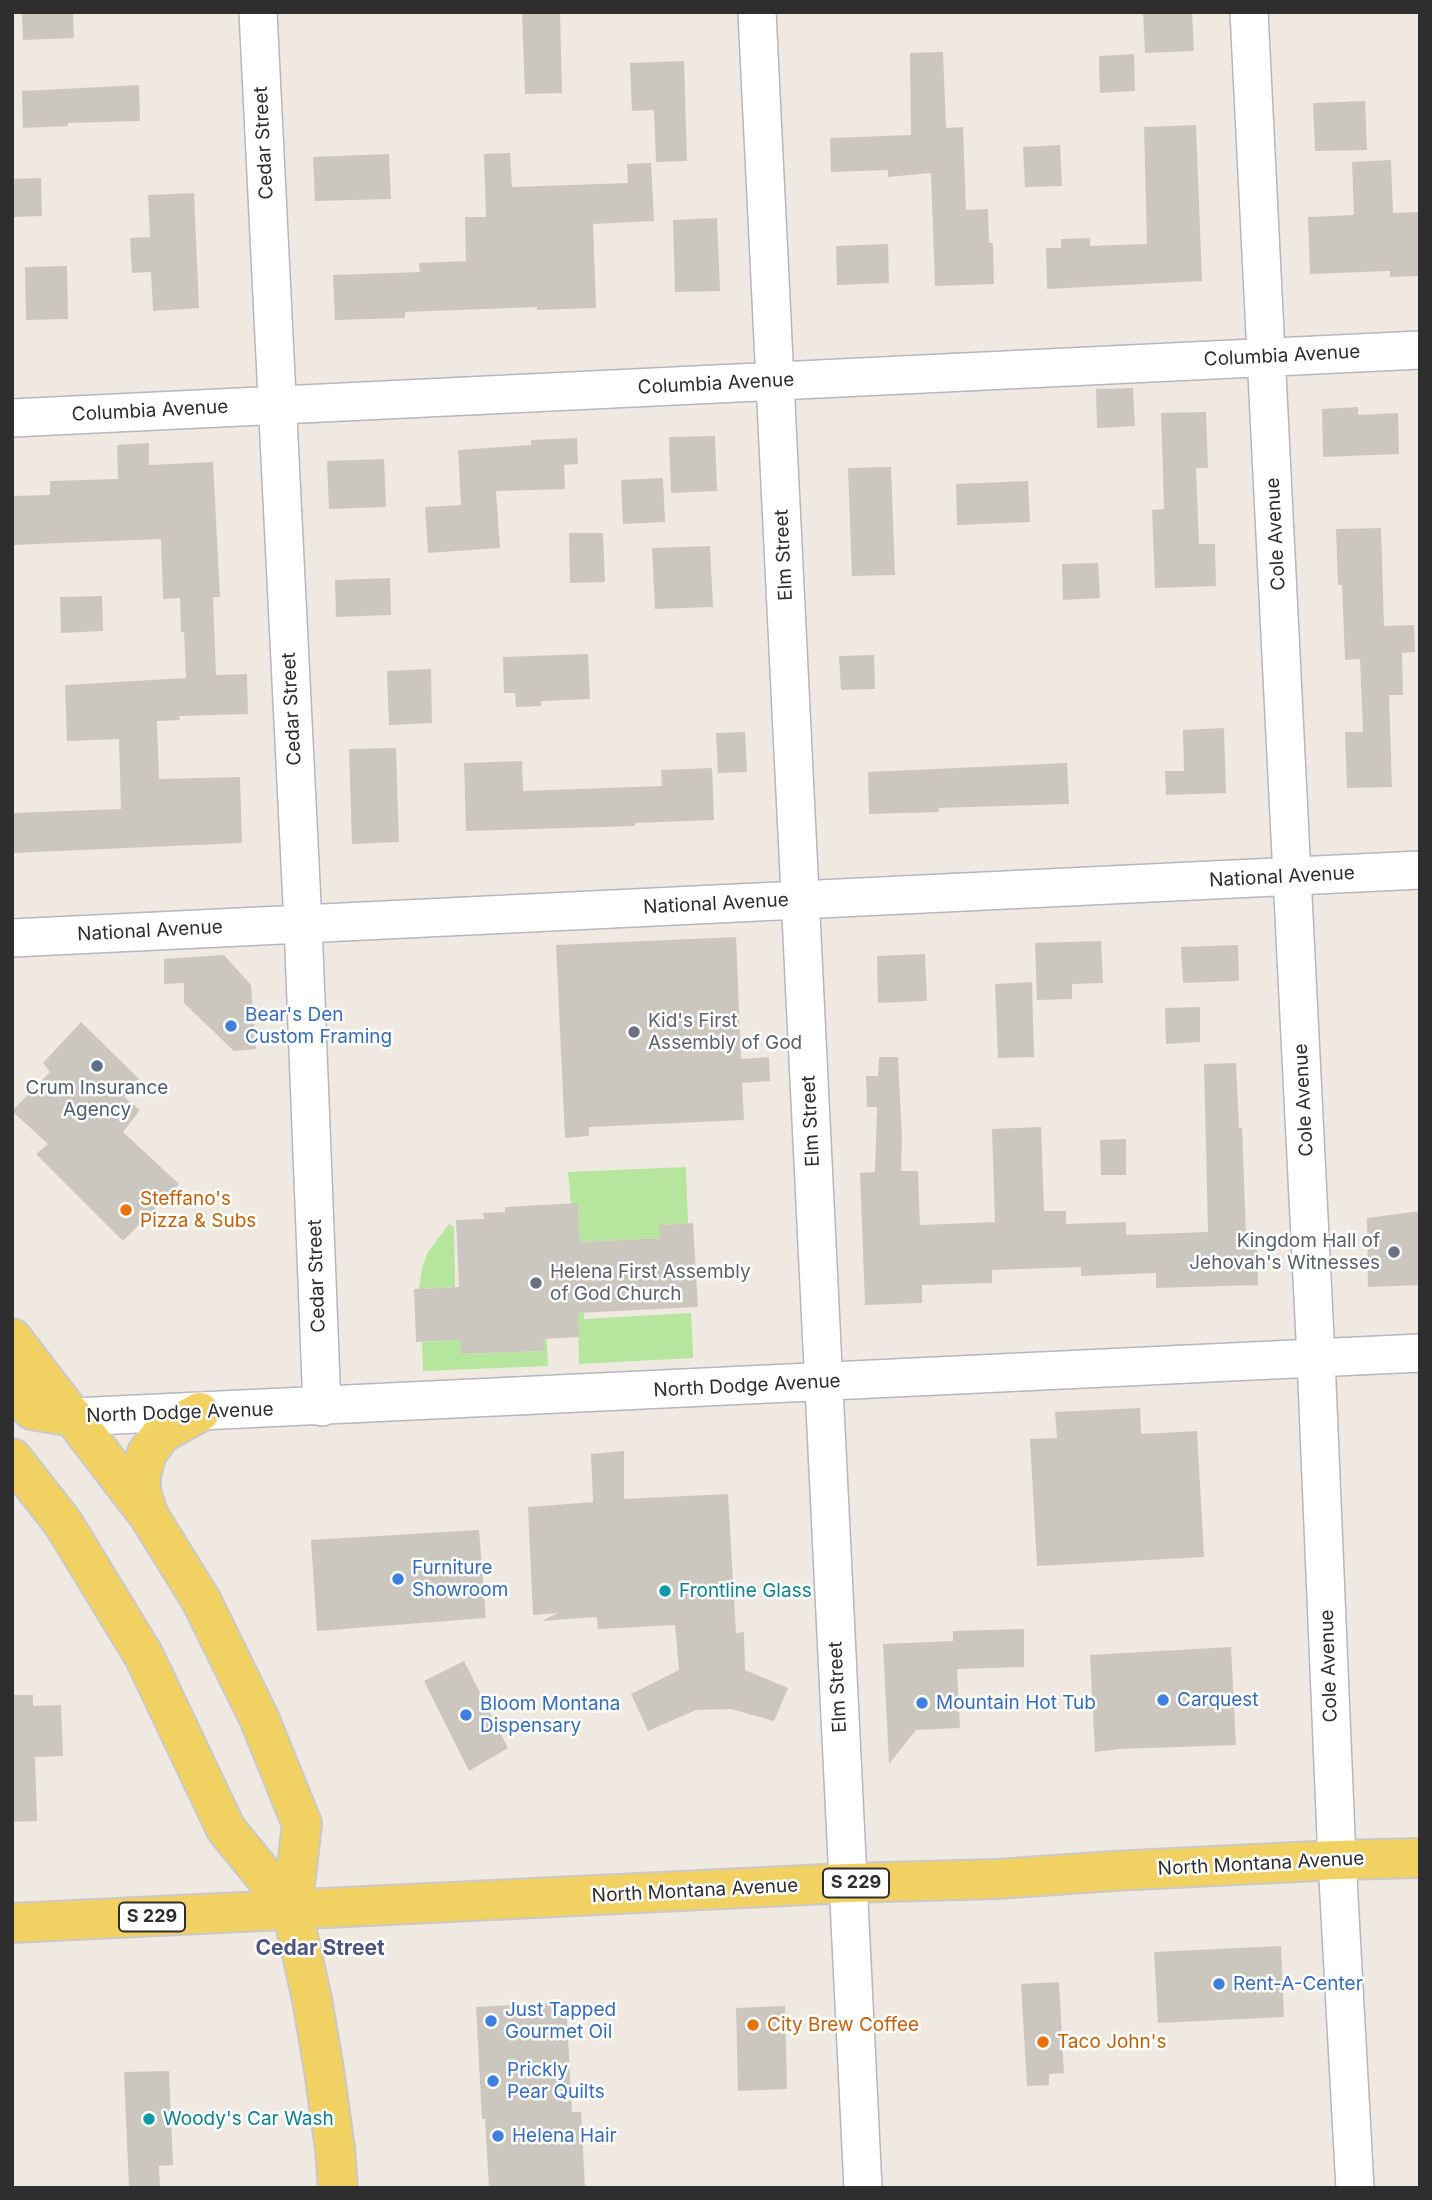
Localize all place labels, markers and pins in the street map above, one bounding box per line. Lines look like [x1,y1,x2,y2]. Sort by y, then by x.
place label: Bear's Den Custom Framing [245,1004,392,1048]
place label: Kid's First Assembly of God [648,1010,802,1054]
marker: Bear's Den Custom Framing [223,1018,239,1034]
marker: Kid's First Assembly of God [626,1024,642,1040]
marker: Crum Insurance Agency [89,1058,105,1074]
place label: Crum Insurance Agency [26,1077,168,1121]
place label: Steffano's Pizza & Subs [140,1188,256,1232]
marker: Steffano's Pizza & Subs [118,1202,134,1218]
place label: Kingdom Hall of Jehovah's Witnesses [1189,1230,1380,1274]
marker: Kingdom Hall of Jehovah's Witnesses [1386,1244,1402,1260]
place label: Helena First Assembly of God Church [550,1261,751,1305]
marker: Helena First Assembly of God Church [528,1275,544,1291]
place label: Furniture Showroom [412,1557,508,1601]
marker: Furniture Showroom [390,1571,406,1587]
place label: Frontline Glass [679,1580,812,1602]
marker: Frontline Glass [657,1583,673,1599]
place label: Carquest [1177,1689,1259,1711]
place label: Mountain Hot Tub [936,1692,1096,1714]
marker: Carquest [1155,1692,1171,1708]
place label: Bloom Montana Dispensary [480,1693,620,1737]
marker: Mountain Hot Tub [914,1695,930,1711]
marker: Bloom Montana Dispensary [458,1707,474,1723]
place label: Rent-A-Center [1233,1973,1363,1995]
marker: Rent-A-Center [1211,1976,1227,1992]
place label: Just Tapped Gourmet Oil [505,1999,616,2043]
marker: Just Tapped Gourmet Oil [483,2013,499,2029]
place label: City Brew Coffee [767,2014,919,2036]
marker: City Brew Coffee [745,2017,761,2033]
place label: Taco John's [1057,2031,1167,2053]
marker: Taco John's [1035,2034,1051,2050]
place label: Prickly Pear Quilts [507,2059,605,2103]
marker: Prickly Pear Quilts [485,2073,501,2089]
place label: Woody's Car Wash [163,2108,334,2130]
marker: Woody's Car Wash [141,2111,157,2127]
place label: Helena Hair [512,2125,617,2147]
marker: Helena Hair [490,2128,506,2144]

